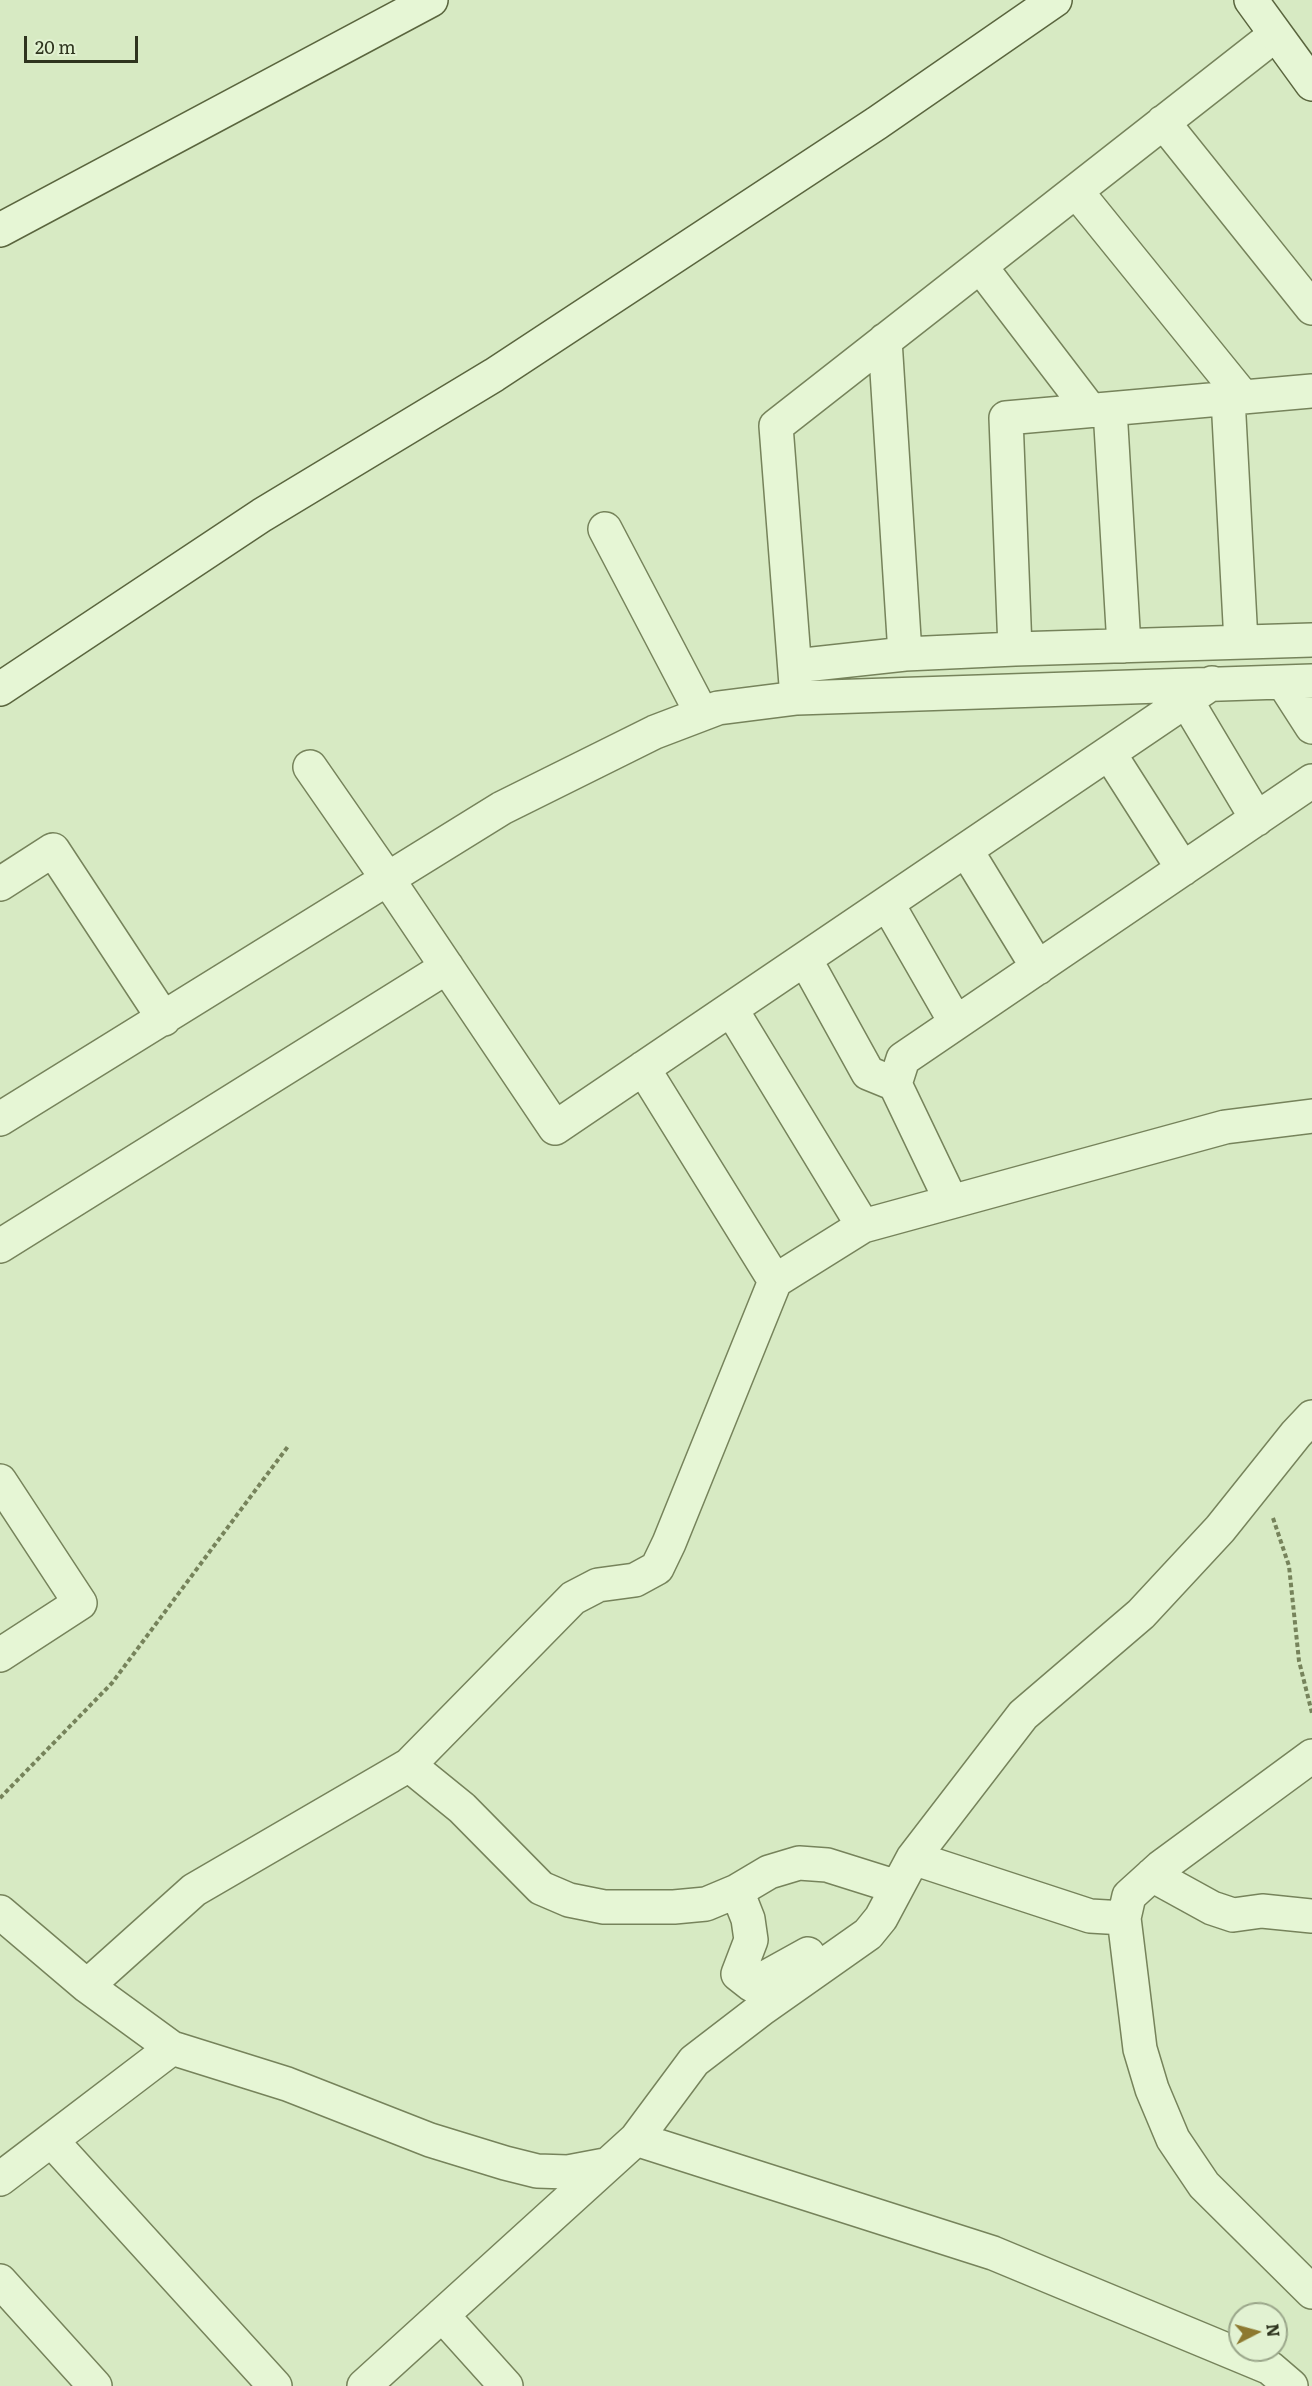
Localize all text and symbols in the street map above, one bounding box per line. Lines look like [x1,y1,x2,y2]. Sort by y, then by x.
scale bar [27,24,141,62]
text: 20 m [35,33,76,60]
north arrow [1228,2302,1288,2362]
text: N [1261,2322,1287,2338]

